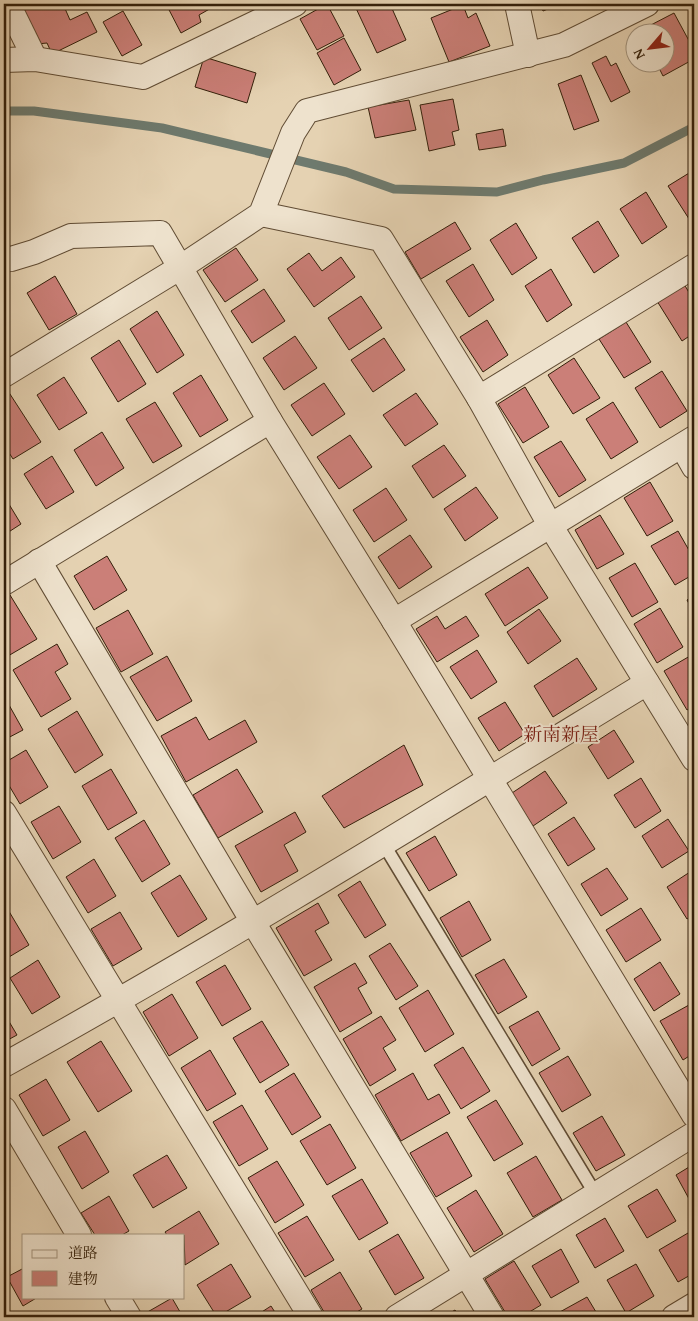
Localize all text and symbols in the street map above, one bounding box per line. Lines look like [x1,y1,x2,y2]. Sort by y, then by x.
north arrow [626,22,676,72]
text: N [627,45,650,63]
district label: 新南新屋 [523,720,599,748]
legend [22,1234,185,1298]
text: 道路 [68,1242,98,1263]
text: 建物 [68,1268,98,1289]

